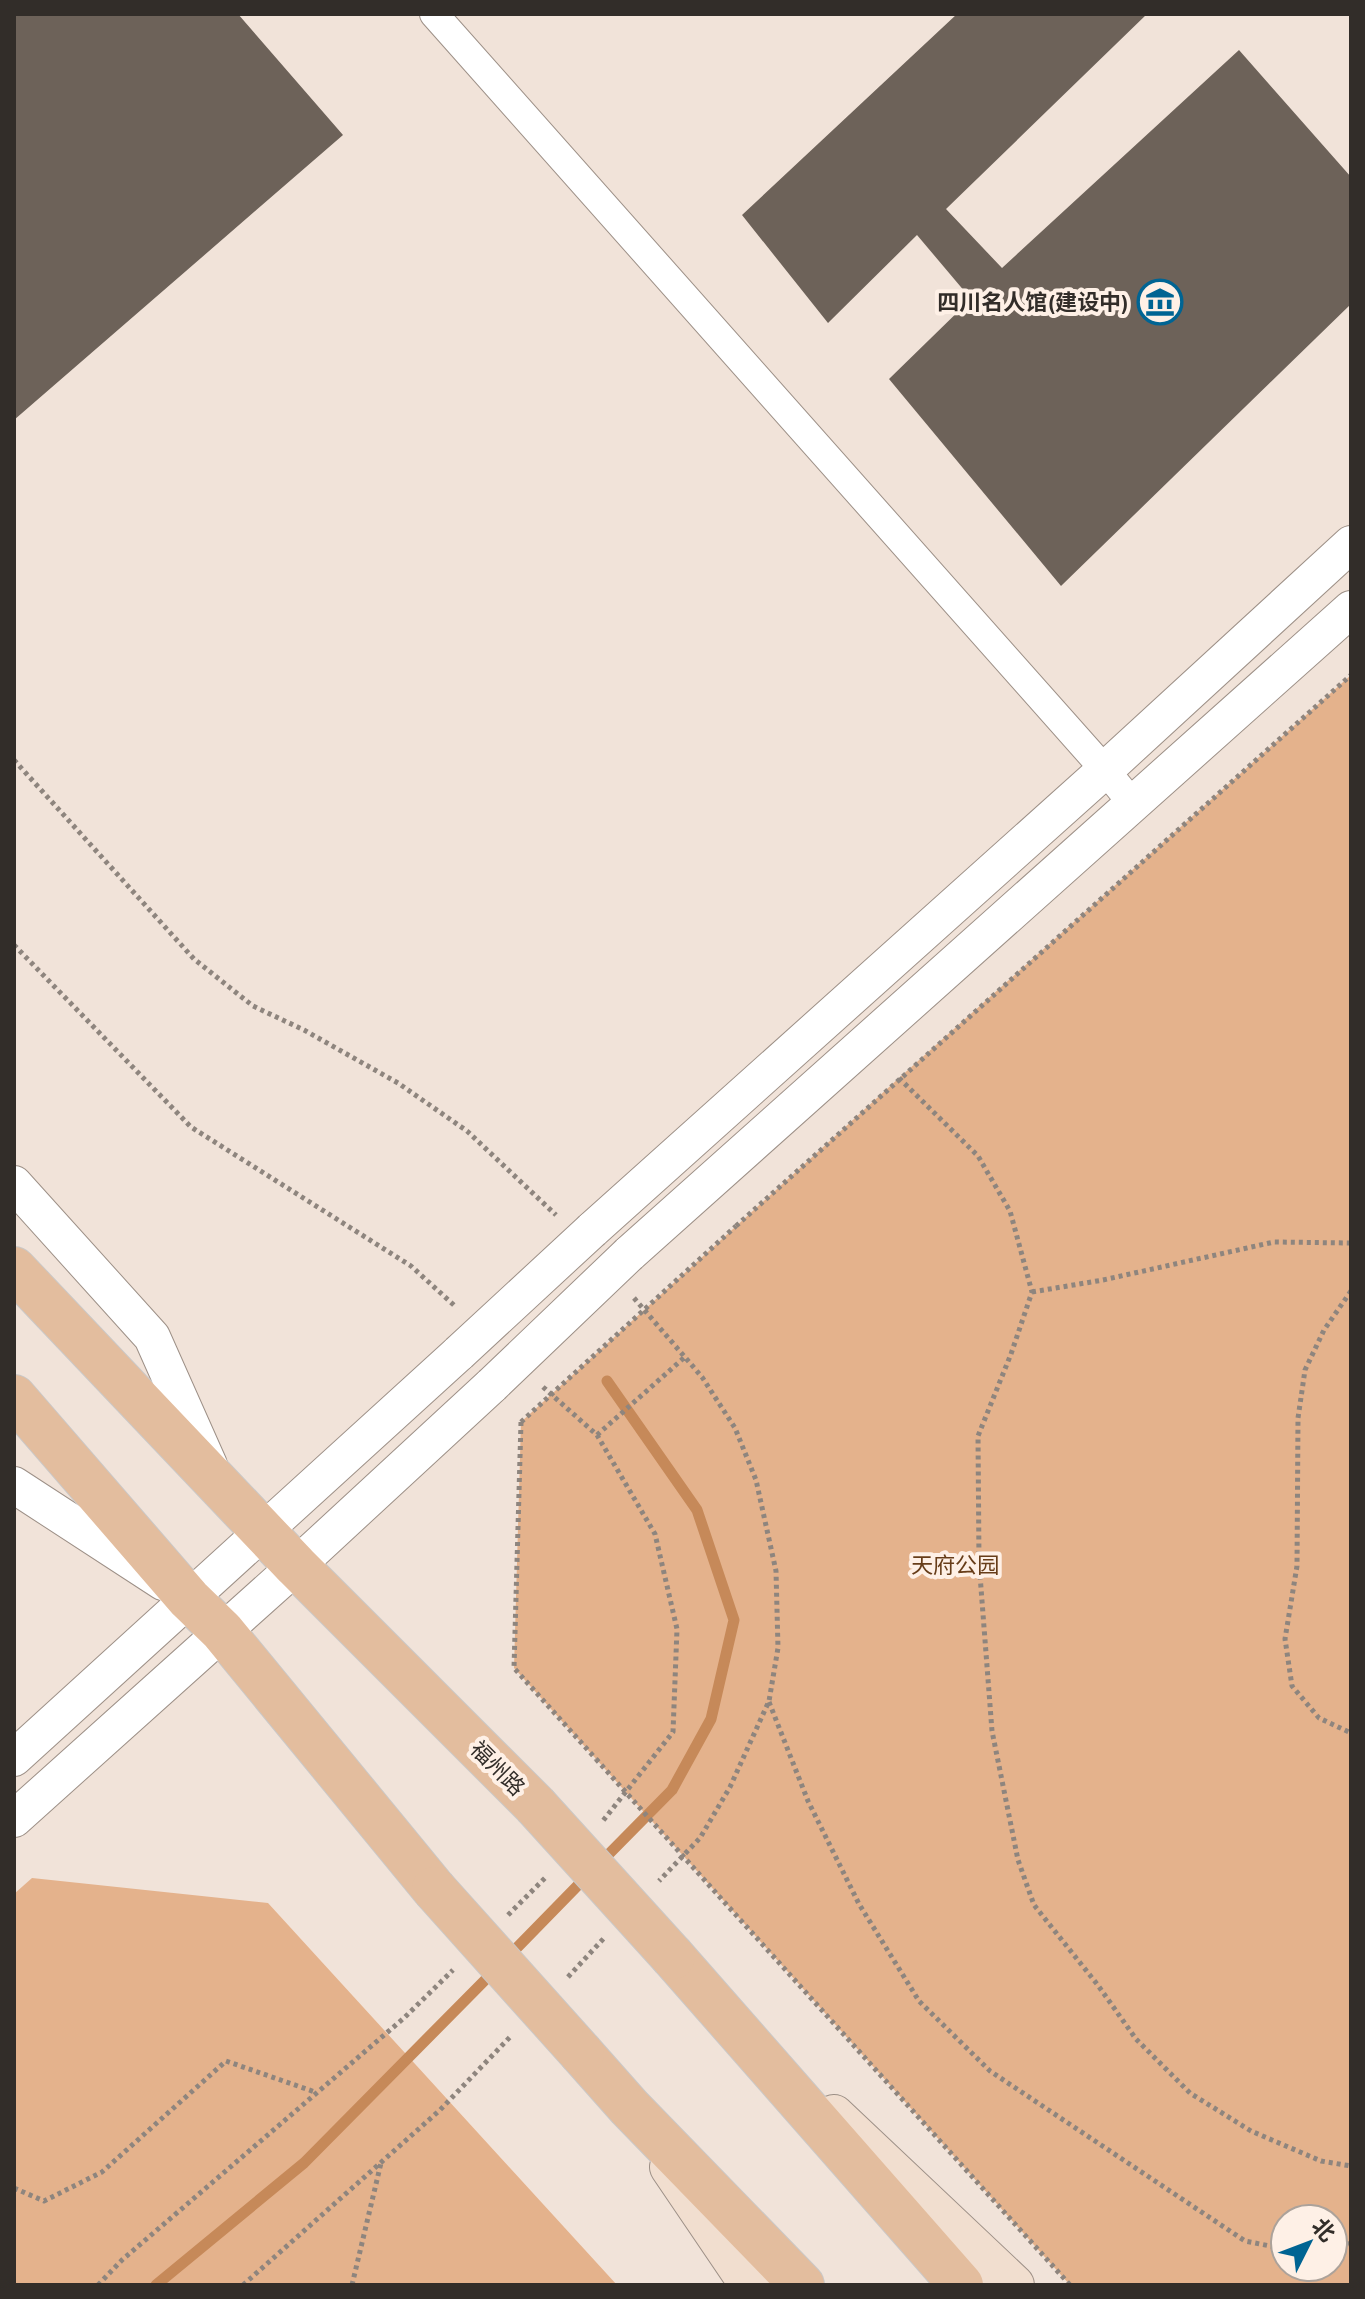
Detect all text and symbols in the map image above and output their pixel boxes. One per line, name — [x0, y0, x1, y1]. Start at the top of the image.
museum icon: 四川名人馆(建设中) — [1136, 278, 1184, 326]
place label: 四川名人馆(建设中) — [937, 288, 1129, 316]
park label: 天府公园 — [911, 1551, 999, 1579]
street label: 福州路 — [465, 1735, 531, 1801]
north arrow — [1269, 2203, 1349, 2283]
text: 北 — [1306, 2212, 1342, 2247]

